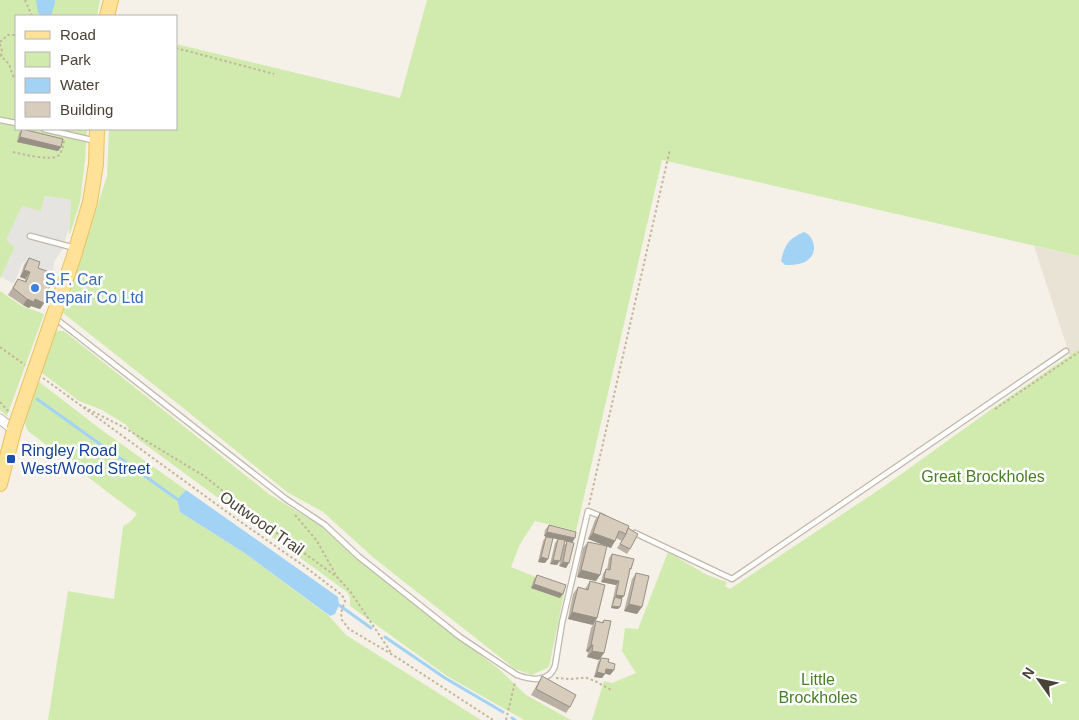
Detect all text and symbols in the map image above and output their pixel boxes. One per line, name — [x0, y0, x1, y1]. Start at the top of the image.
legend — [15, 15, 178, 130]
text: Road — [60, 26, 96, 43]
text: Park — [60, 51, 91, 68]
text: Water — [60, 76, 99, 93]
text: Building — [60, 101, 113, 118]
place label: S.F. Car Repair Co Ltd — [45, 271, 144, 306]
marker: S.F. Car Repair Co Ltd — [29, 282, 41, 294]
place label: Ringley Road West/Wood Street — [21, 442, 151, 477]
marker: Ringley Road West/Wood Street — [5, 453, 17, 465]
park label: Great Brockholes — [921, 468, 1045, 485]
street label: Outwood Trail — [217, 488, 307, 558]
north arrow — [1014, 655, 1064, 705]
text: N — [1019, 664, 1038, 682]
park label: Little Brockholes — [778, 671, 858, 706]

